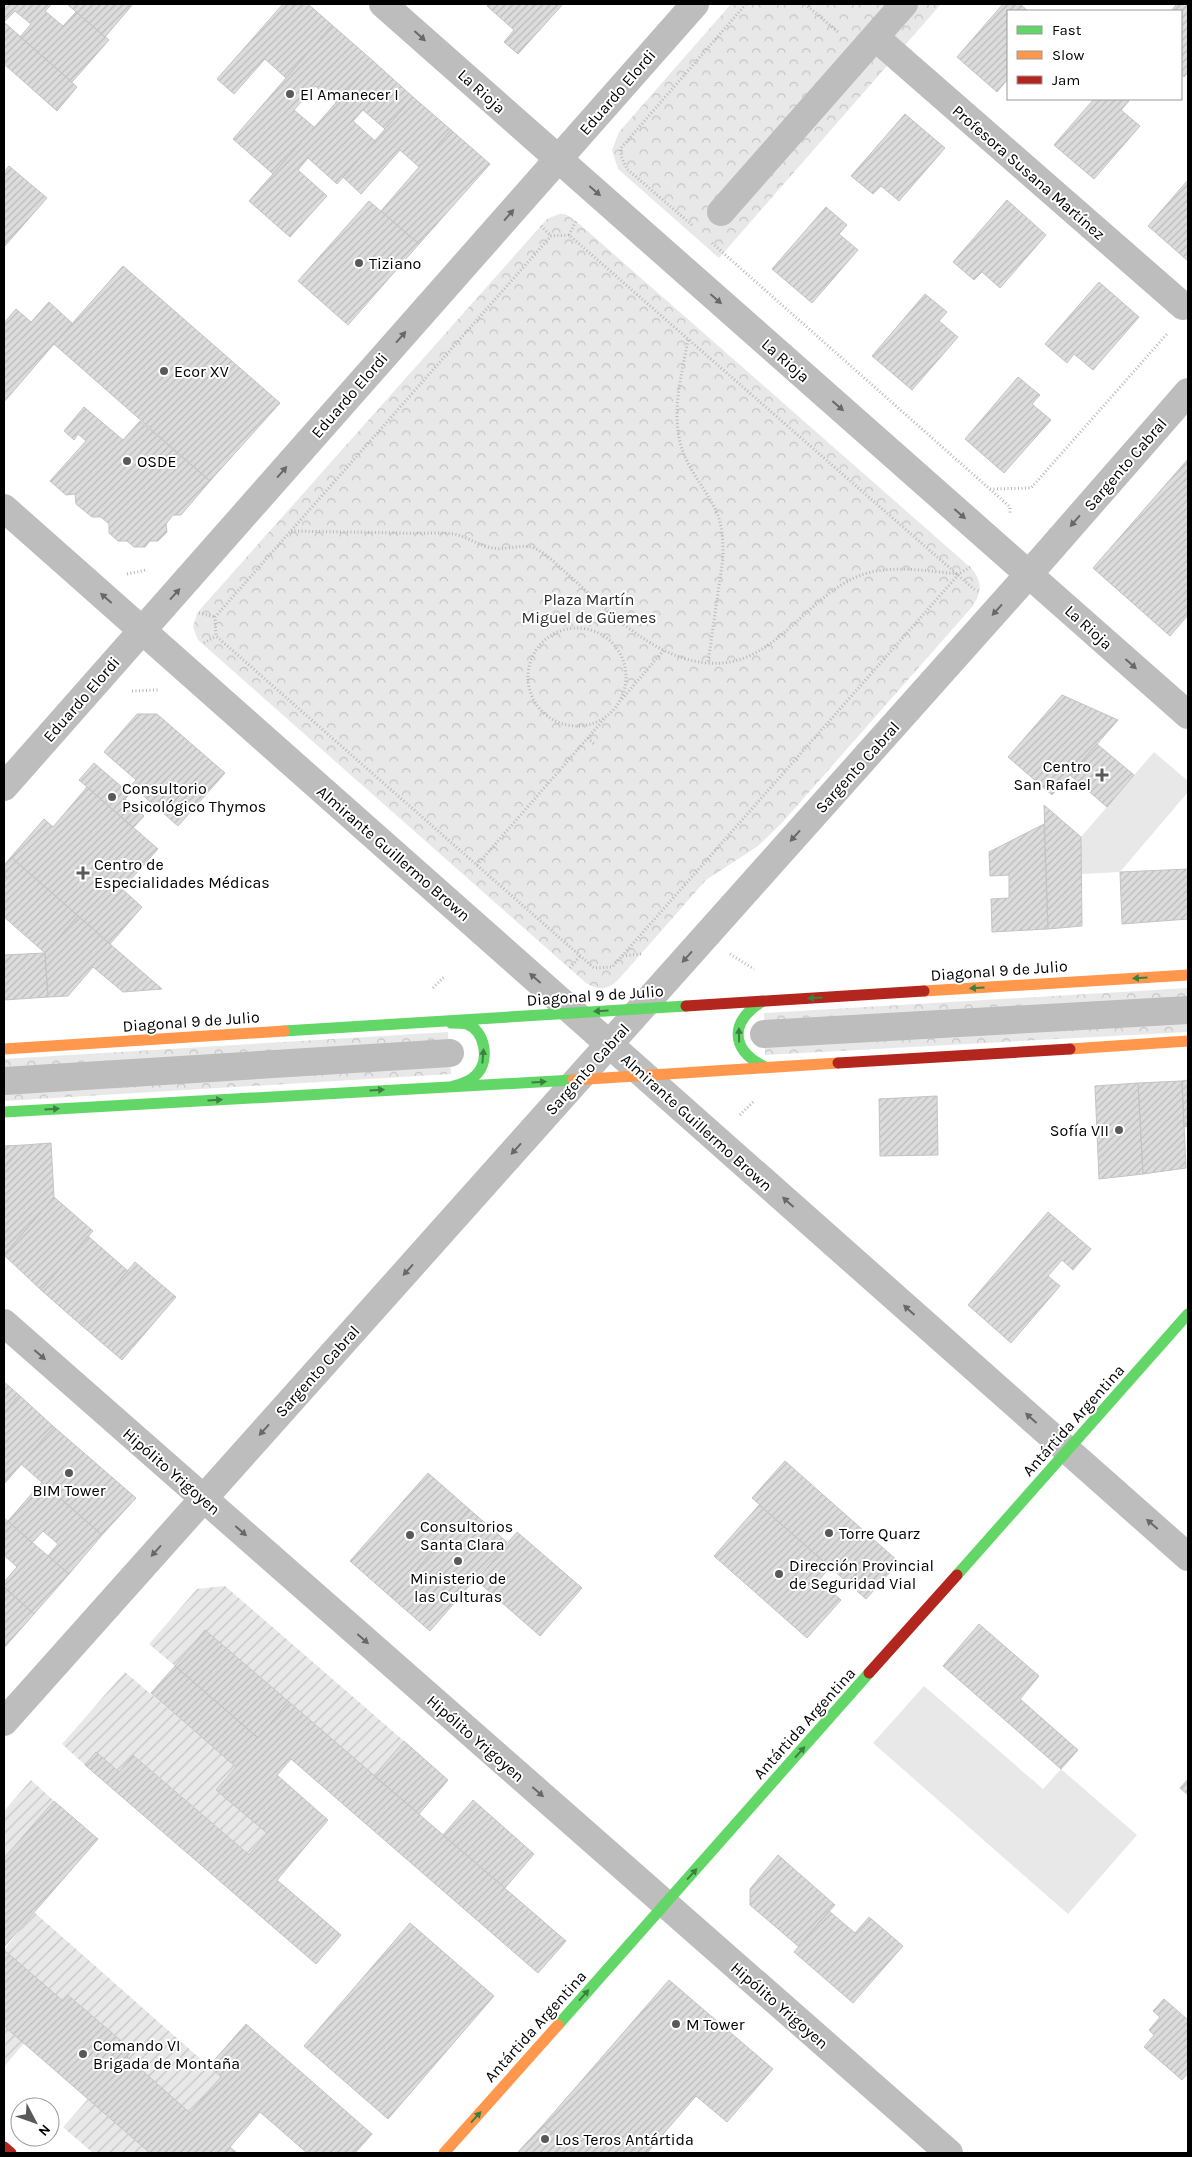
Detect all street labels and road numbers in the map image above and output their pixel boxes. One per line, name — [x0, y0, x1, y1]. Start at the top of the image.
street label: Eduardo Elordi — [575, 46, 660, 139]
street label: La Rioja — [454, 65, 509, 118]
street label: Profesora Susana Martínez — [949, 101, 1109, 244]
street label: La Rioja — [758, 334, 814, 386]
street label: Eduardo Elordi — [307, 349, 392, 442]
street label: Sargento Cabral — [1080, 414, 1171, 515]
street label: La Rioja — [1061, 601, 1116, 654]
street label: Eduardo Elordi — [39, 653, 124, 746]
street label: Sargento Cabral — [811, 718, 903, 817]
street label: Almirante Guillermo Brown — [313, 782, 474, 925]
street label: Diagonal 9 de Julio — [930, 956, 1068, 985]
street label: Diagonal 9 de Julio — [526, 981, 664, 1010]
street label: Diagonal 9 de Julio — [122, 1007, 260, 1036]
street label: Sargento Cabral — [541, 1020, 633, 1119]
street label: Almirante Guillermo Brown — [617, 1050, 776, 1195]
street label: Sargento Cabral — [271, 1322, 363, 1421]
street label: Antártida Argentina — [1018, 1361, 1128, 1480]
street label: Hipólito Yrigoyen — [119, 1424, 224, 1519]
street label: Antártida Argentina — [749, 1664, 859, 1783]
street label: Hipólito Yrigoyen — [423, 1691, 528, 1786]
street label: Hipólito Yrigoyen — [727, 1958, 832, 2053]
street label: Antártida Argentina — [480, 1967, 590, 2086]

